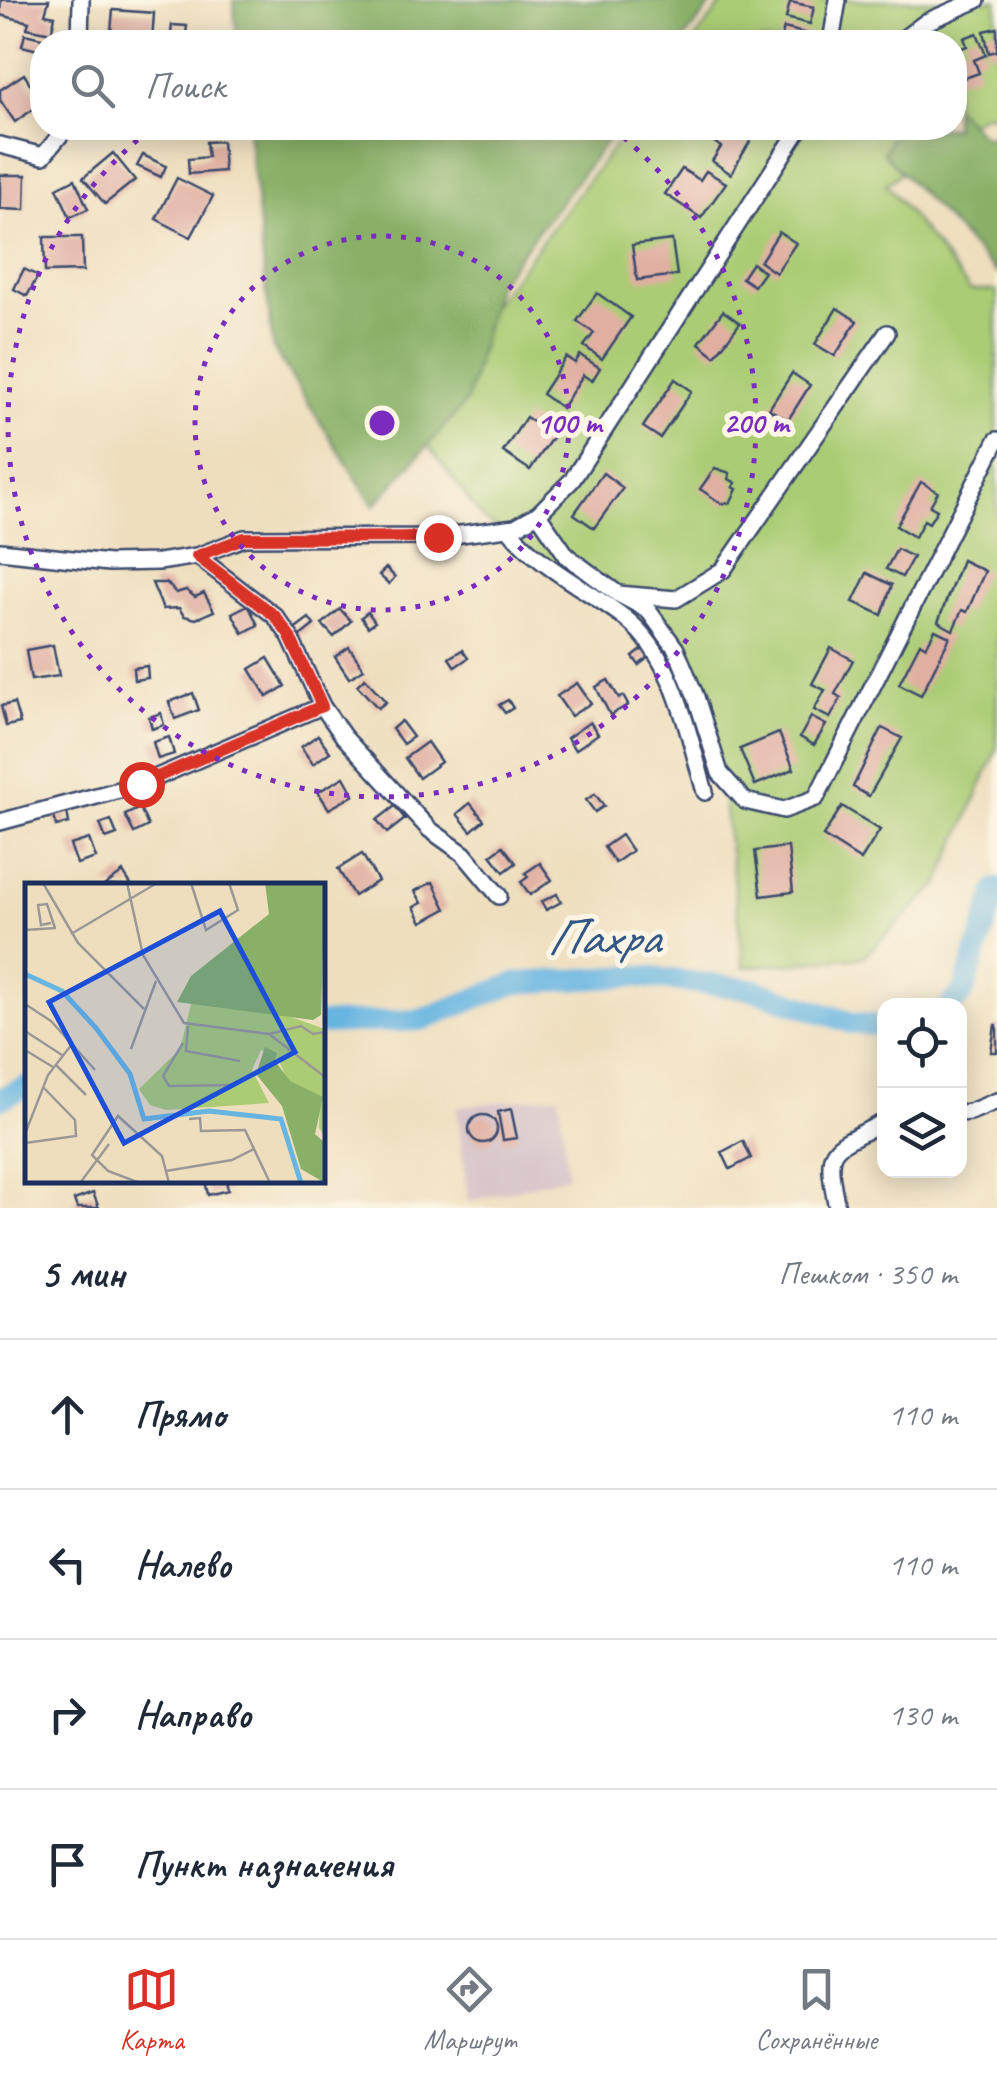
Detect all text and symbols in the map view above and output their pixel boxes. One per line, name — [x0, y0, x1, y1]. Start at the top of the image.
search box — [30, 30, 967, 140]
icon: search — [65, 58, 120, 113]
text: Поиск — [145, 62, 225, 109]
text: 100 m — [537, 404, 604, 442]
text: 200 m — [724, 404, 791, 442]
centre of rings — [364, 405, 400, 441]
route end — [416, 515, 462, 561]
route start — [119, 762, 165, 808]
inset map — [25, 883, 325, 1183]
water label: Пахра — [547, 904, 663, 970]
map controls — [877, 998, 967, 1178]
button: locate — [877, 998, 967, 1088]
button: layers — [877, 1088, 967, 1178]
text: 5 мин — [40, 1247, 125, 1300]
text: Пешком · 350 m — [778, 1253, 957, 1294]
icon: ahead — [40, 1387, 95, 1442]
text: Прямо — [135, 1391, 225, 1438]
text: 110 m — [888, 1394, 957, 1435]
icon: left — [40, 1537, 95, 1592]
text: Налево — [135, 1541, 231, 1588]
text: 110 m — [888, 1544, 957, 1585]
icon: right — [40, 1687, 95, 1742]
text: Направо — [135, 1691, 251, 1738]
text: 130 m — [888, 1694, 957, 1735]
icon: arrive — [40, 1837, 95, 1892]
text: Пункт назначения — [135, 1841, 392, 1888]
tab: Карта — [120, 1962, 184, 2057]
tab: Маршрут — [424, 1962, 516, 2057]
tab: Сохранённые — [756, 1962, 877, 2057]

